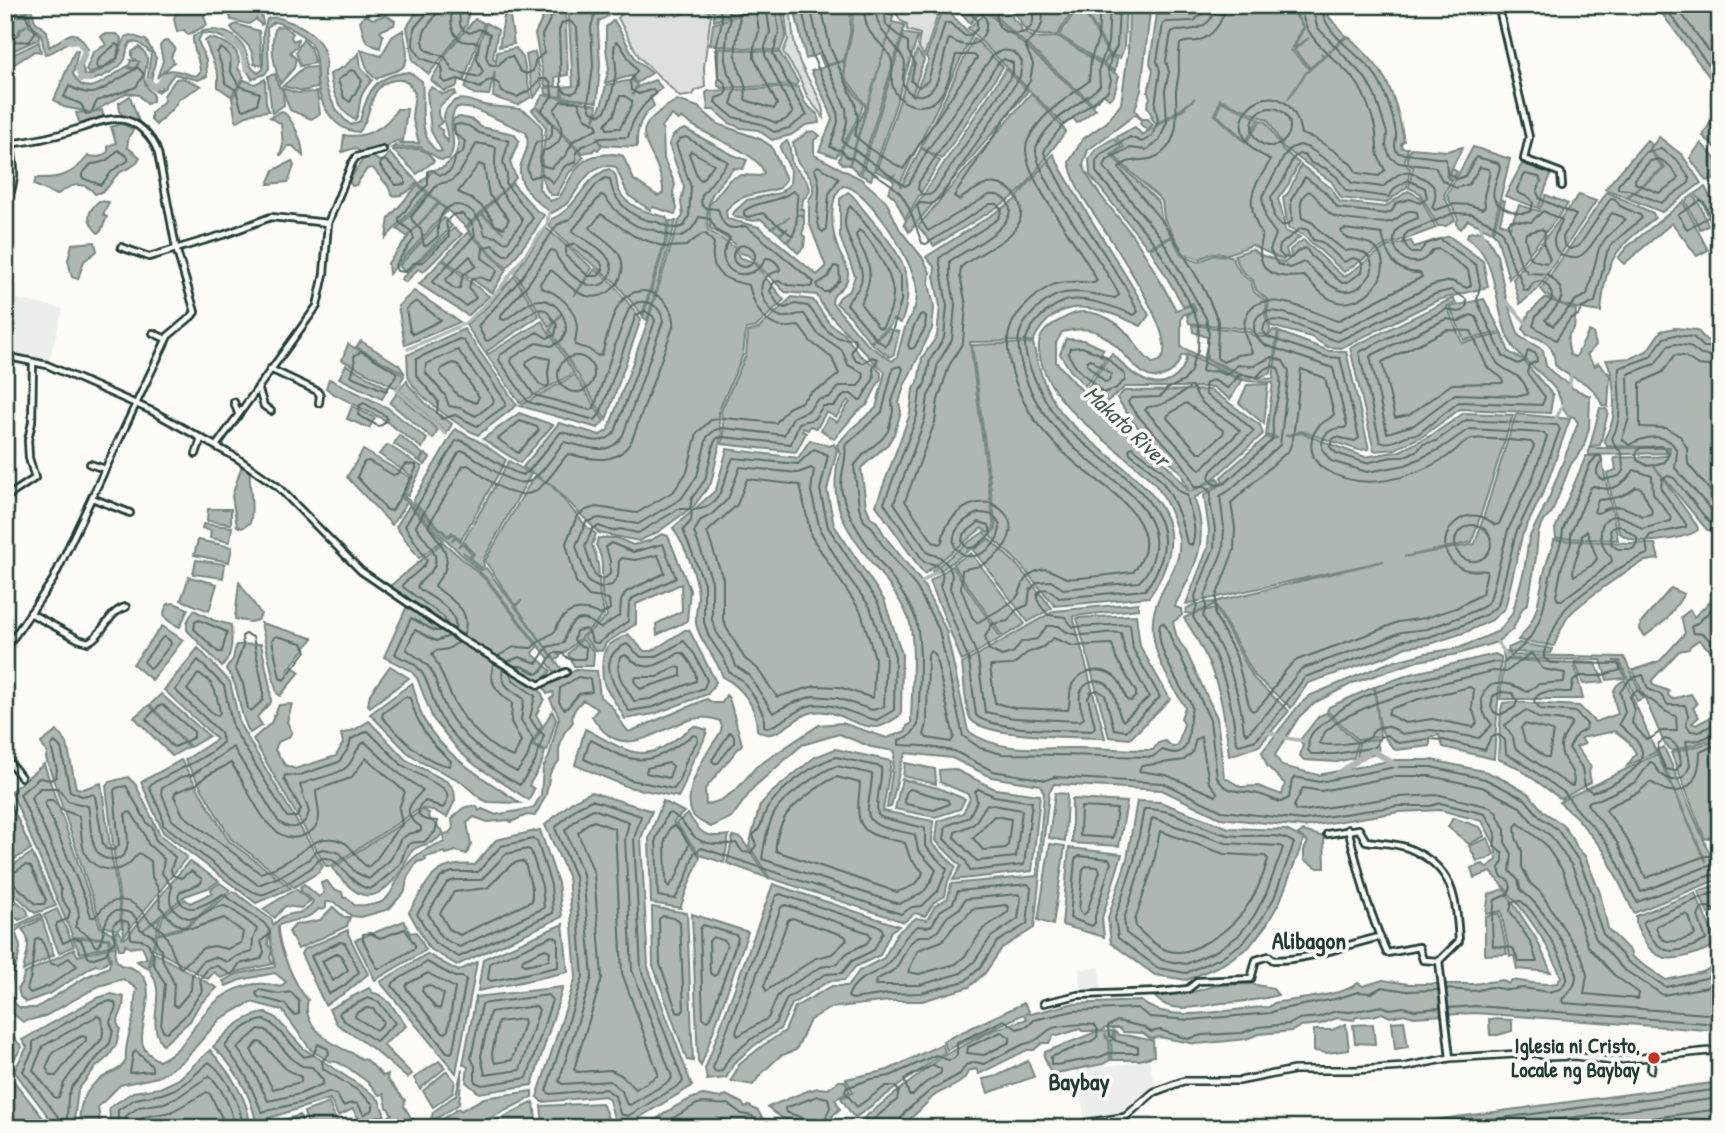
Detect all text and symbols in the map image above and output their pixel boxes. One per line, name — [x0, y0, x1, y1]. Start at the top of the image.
water label: Makato River — [1078, 378, 1179, 475]
district label: Alibagon — [1272, 924, 1346, 957]
place label: Iglesia ni Cristo, Locale ng Baybay — [1511, 1031, 1640, 1085]
marker: Iglesia ni Cristo, Locale ng Baybay — [1646, 1050, 1662, 1066]
district label: Baybay — [1048, 1065, 1110, 1098]

